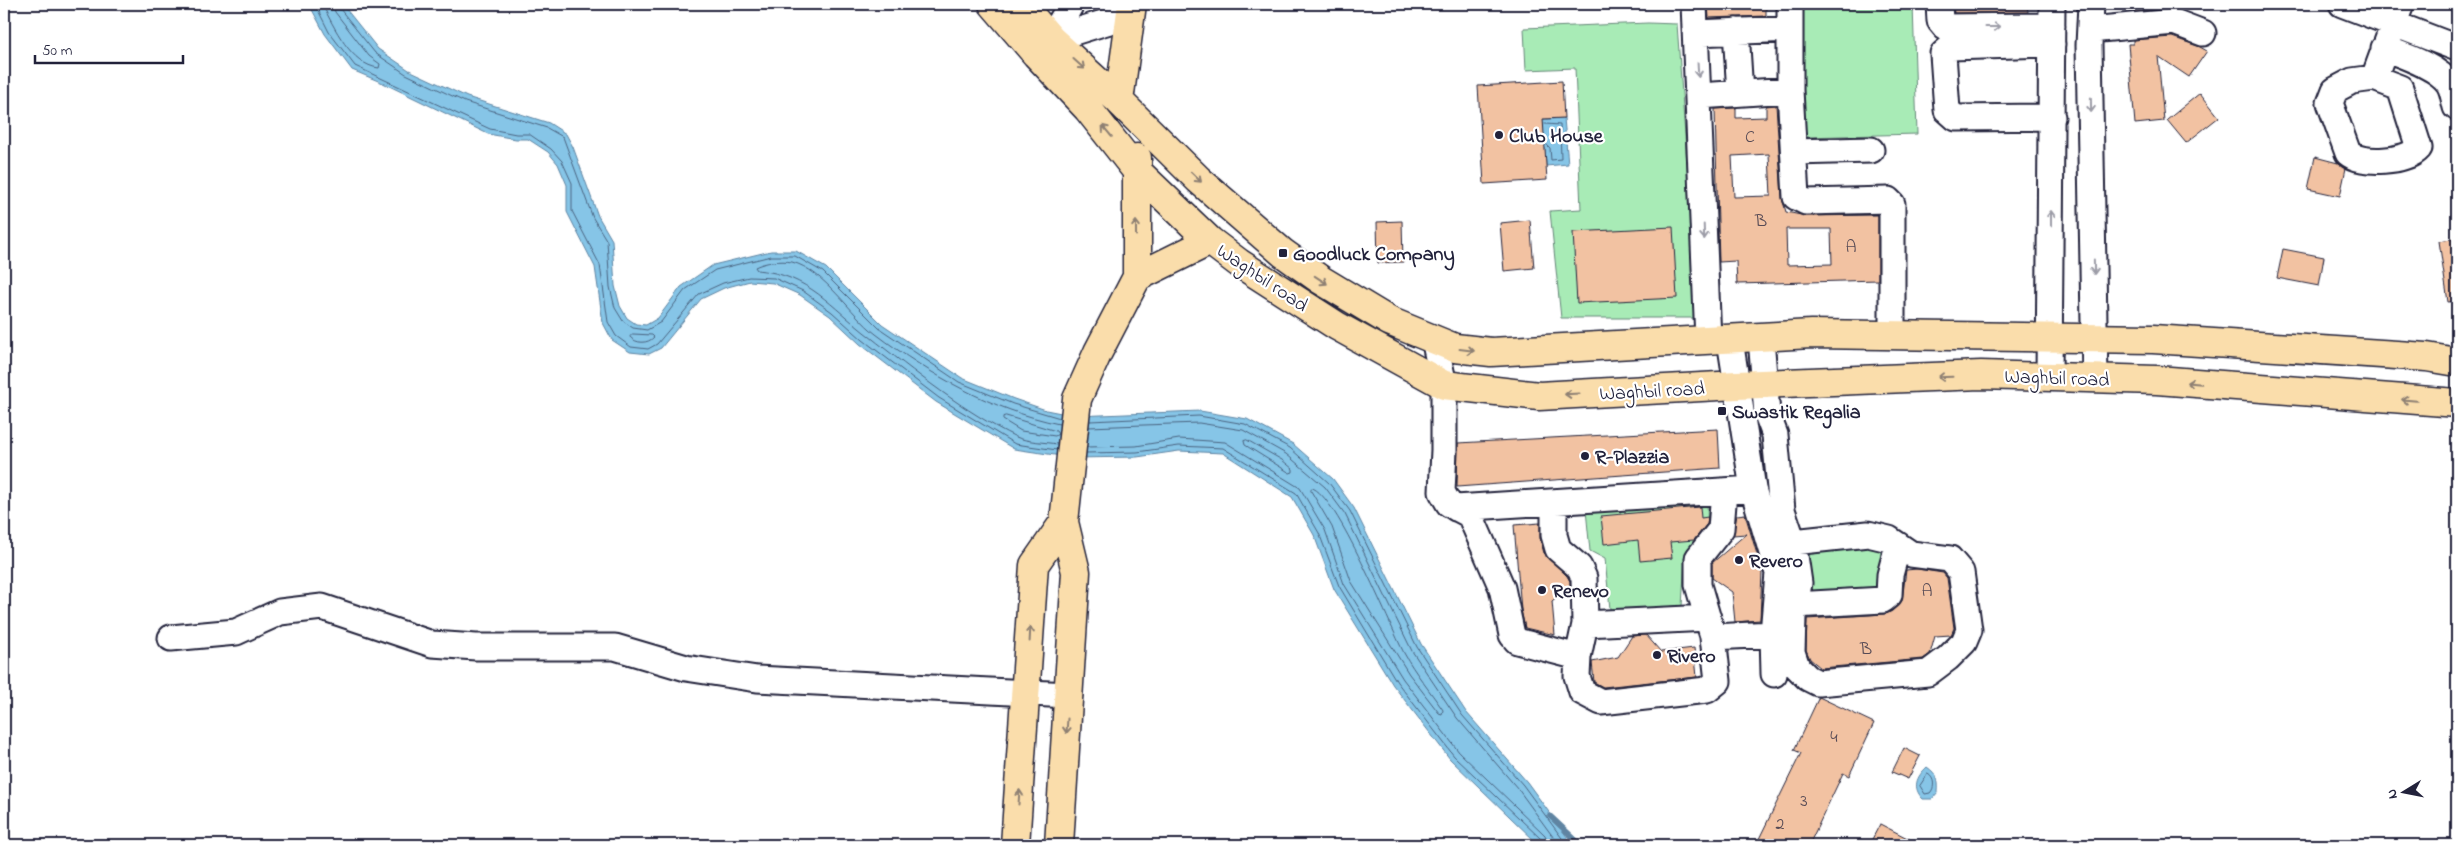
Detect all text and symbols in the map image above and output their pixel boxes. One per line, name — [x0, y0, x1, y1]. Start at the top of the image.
one-way arrow — [1985, 22, 2001, 32]
scale bar — [35, 32, 182, 64]
text: 50 m — [42, 40, 73, 62]
one-way arrow — [1072, 59, 1085, 70]
one-way arrow — [1693, 62, 1702, 78]
one-way arrow — [2086, 97, 2095, 113]
place label: Club House — [1509, 123, 1604, 152]
one-way arrow — [1102, 125, 1113, 138]
house number: C — [1745, 125, 1755, 151]
marker: Club House — [1493, 129, 1505, 141]
one-way arrow — [1190, 171, 1202, 183]
house number: B — [1754, 209, 1767, 235]
one-way arrow — [2046, 210, 2056, 226]
one-way arrow — [1132, 220, 1141, 236]
one-way arrow — [1699, 224, 1708, 240]
house number: A — [1845, 235, 1857, 261]
street label: Waghbil road — [1209, 238, 1313, 321]
place label: Goodluck Company — [1293, 241, 1455, 271]
marker: Goodluck Company — [1277, 247, 1289, 259]
one-way arrow — [2089, 259, 2099, 275]
one-way arrow — [1314, 275, 1328, 285]
one-way arrow — [1459, 345, 1475, 355]
street label: Waghbil road — [2004, 363, 2110, 397]
one-way arrow — [1937, 372, 1953, 381]
street label: Waghbil road — [1599, 375, 1705, 411]
one-way arrow — [2187, 378, 2203, 387]
one-way arrow — [1565, 390, 1581, 399]
one-way arrow — [2401, 395, 2417, 405]
place label: Swastik Regalia — [1732, 399, 1861, 429]
marker: Swastik Regalia — [1716, 405, 1728, 417]
place label: R-Plazzia — [1595, 444, 1669, 473]
marker: R-Plazzia — [1579, 450, 1591, 462]
place label: Revero — [1749, 548, 1803, 577]
marker: Revero — [1733, 554, 1745, 566]
place label: Renevo — [1552, 578, 1609, 607]
house number: A — [1921, 579, 1933, 605]
marker: Renevo — [1536, 584, 1548, 596]
one-way arrow — [1025, 627, 1034, 643]
house number: B — [1859, 637, 1872, 663]
place label: Rivero — [1667, 643, 1716, 672]
marker: Rivero — [1651, 649, 1663, 661]
one-way arrow — [1062, 718, 1072, 734]
house number: 4 — [1830, 725, 1838, 751]
north arrow — [2378, 766, 2428, 816]
text: N — [2382, 788, 2404, 800]
one-way arrow — [1014, 789, 1024, 805]
house number: 3 — [1800, 789, 1808, 815]
house number: 2 — [1776, 812, 1785, 838]

